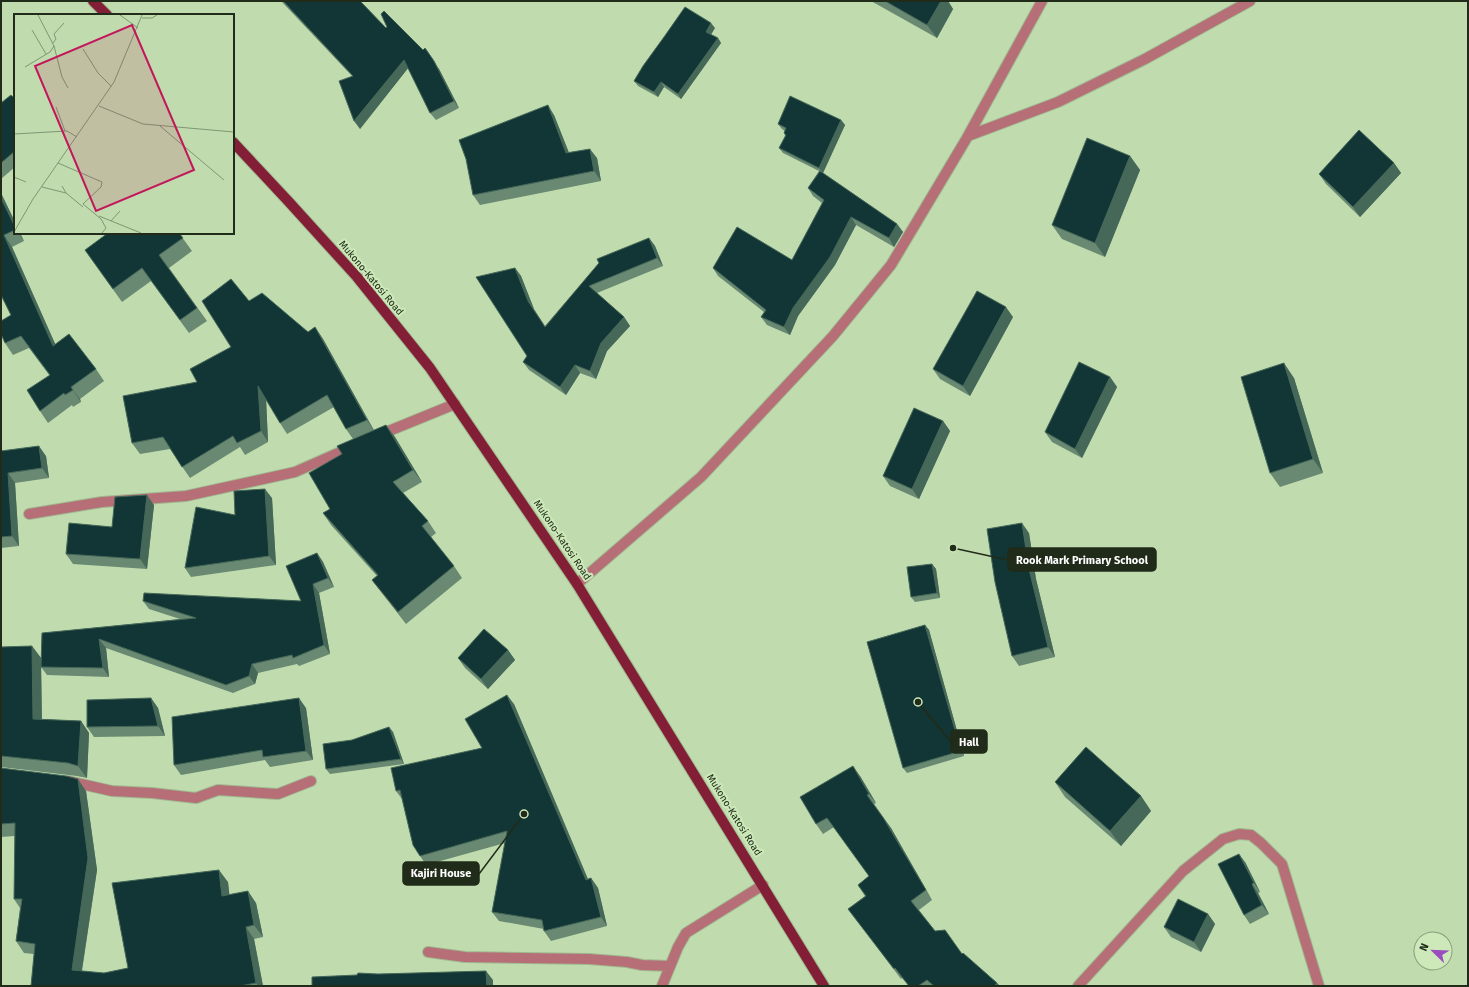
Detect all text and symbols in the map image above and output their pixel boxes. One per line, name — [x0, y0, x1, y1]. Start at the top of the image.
inset map — [14, 14, 234, 234]
street label: Mukono-Katosi Road — [336, 238, 406, 318]
street label: Mukono-Katosi Road — [531, 498, 593, 582]
callout: Rook Mark Primary School — [1008, 548, 1156, 571]
text: Rook Mark Primary School — [1016, 554, 1149, 567]
callout: Hall — [951, 730, 987, 753]
text: Hall — [959, 736, 980, 749]
street label: Mukono-Katosi Road — [704, 772, 764, 858]
callout: Kajiri House — [403, 862, 479, 885]
text: Kajiri House — [411, 867, 471, 880]
north arrow — [1413, 931, 1453, 971]
text: N — [1417, 941, 1432, 953]

